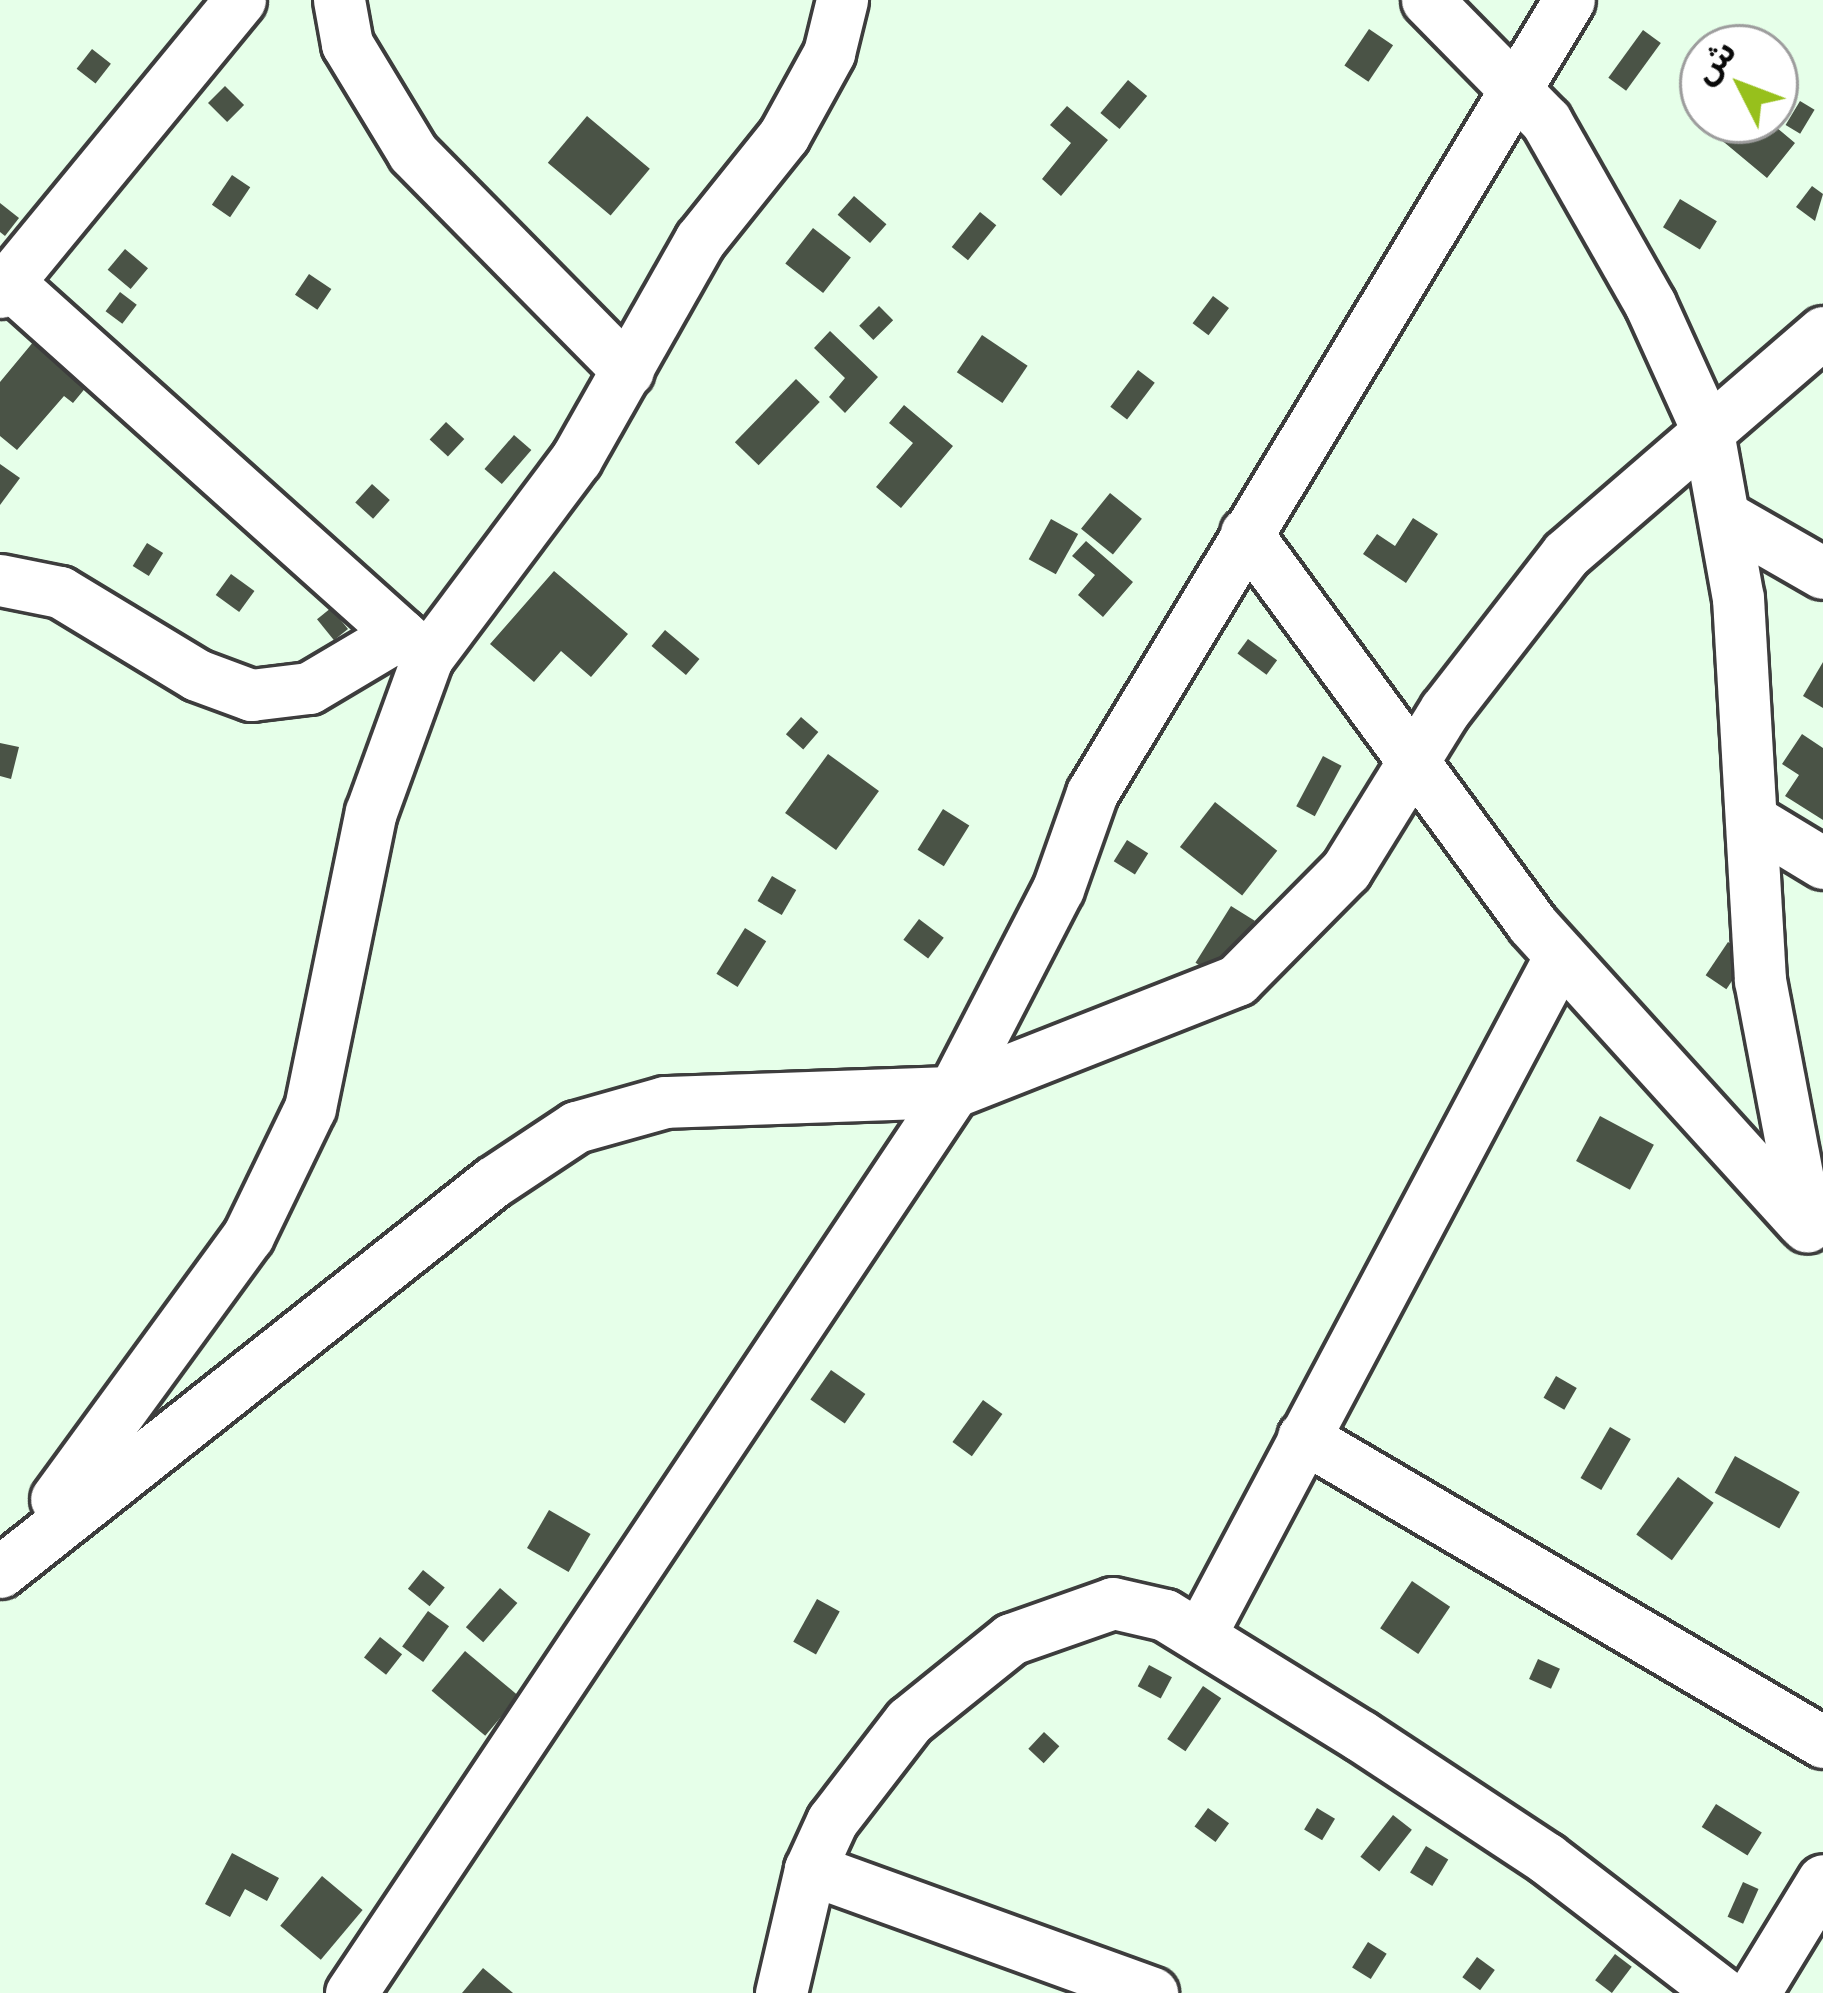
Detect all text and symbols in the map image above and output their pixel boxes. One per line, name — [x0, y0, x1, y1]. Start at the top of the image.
north arrow — [1679, 24, 1799, 144]
text: ش — [1682, 30, 1746, 93]

